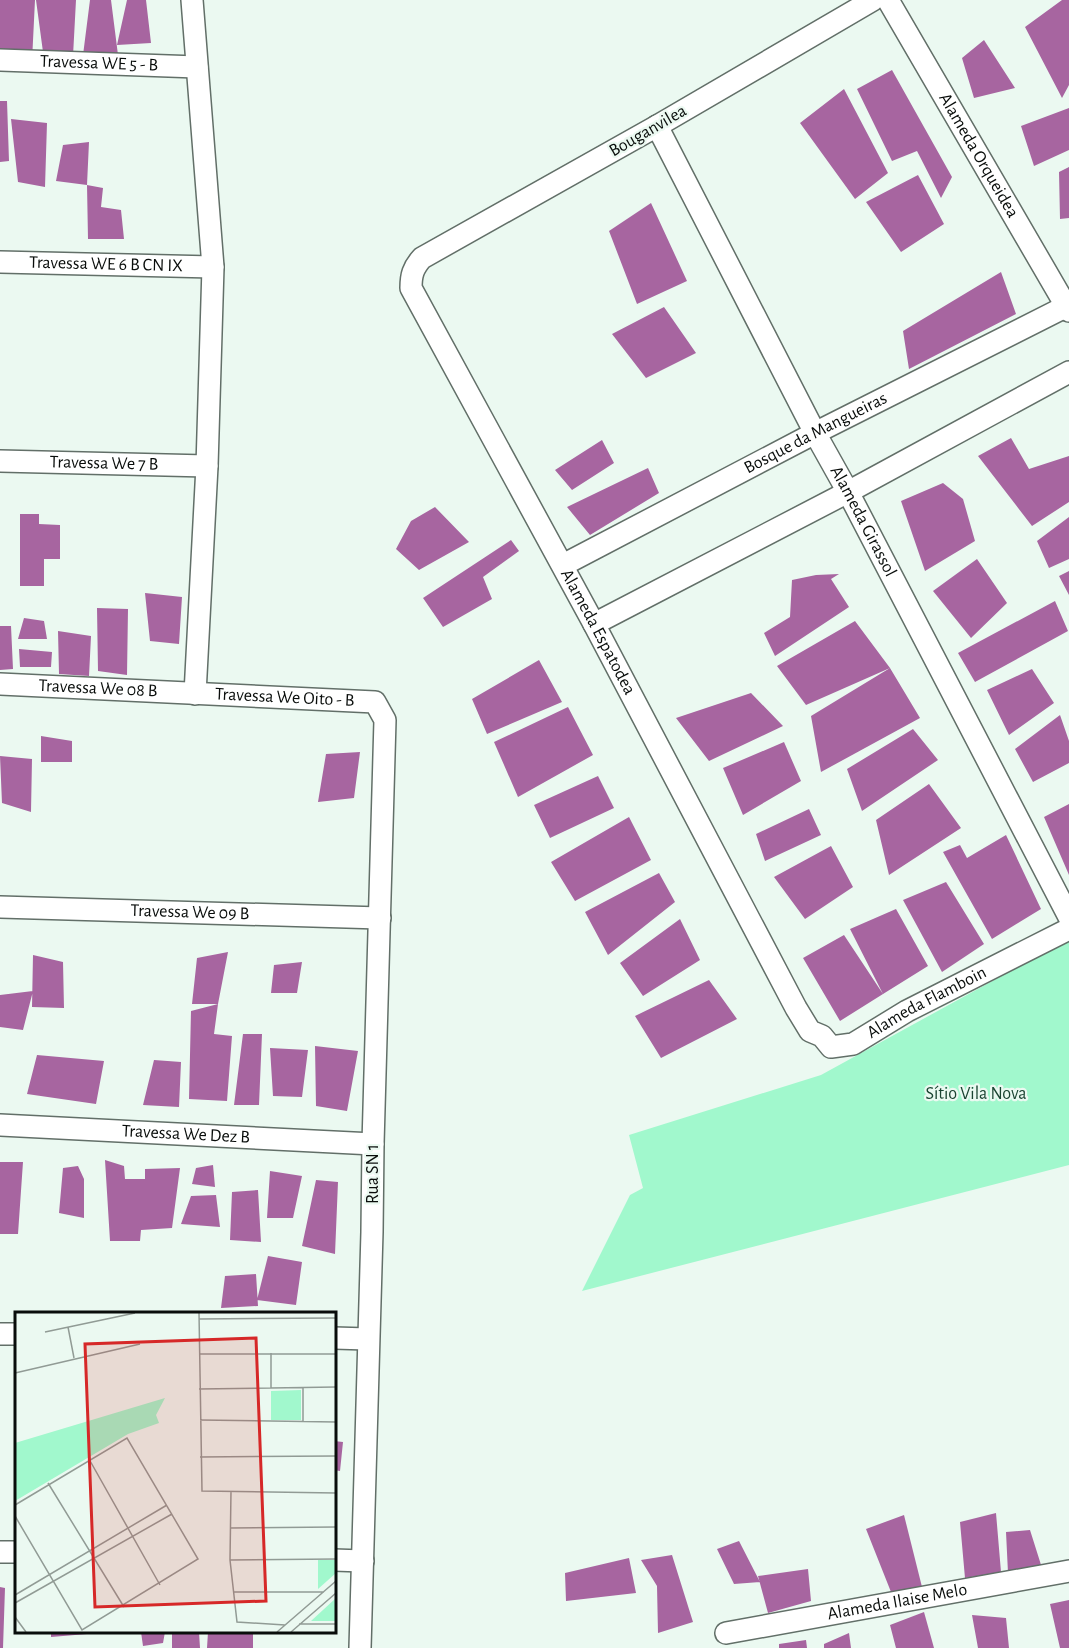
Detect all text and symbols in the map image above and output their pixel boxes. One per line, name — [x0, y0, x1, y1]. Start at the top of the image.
street label: Travessa WE 5 - B — [40, 52, 158, 75]
street label: Alameda Orqueidea — [935, 90, 1022, 221]
street label: Bouganvilea — [606, 102, 690, 160]
street label: Travessa WE 6 B CN IX — [29, 254, 183, 275]
street label: Bosque da Mangueiras — [741, 389, 890, 477]
street label: Travessa We 7 B — [50, 453, 158, 474]
street label: Alameda Girassol — [827, 463, 899, 580]
street label: Alameda Espatodea — [557, 566, 639, 698]
street label: Travessa We 08 B — [38, 677, 158, 701]
street label: Travessa We Oito - B — [214, 685, 355, 710]
street label: Travessa We 09 B — [130, 902, 250, 923]
street label: Alameda Flamboin — [864, 963, 989, 1042]
park label: Sítio Vila Nova — [925, 1085, 1027, 1103]
street label: Travessa We Dez B — [121, 1122, 250, 1147]
street label: Rua SN 1 — [364, 1144, 382, 1204]
inset map — [15, 1312, 336, 1633]
street label: Alameda Ilaise Melo — [826, 1581, 969, 1624]

